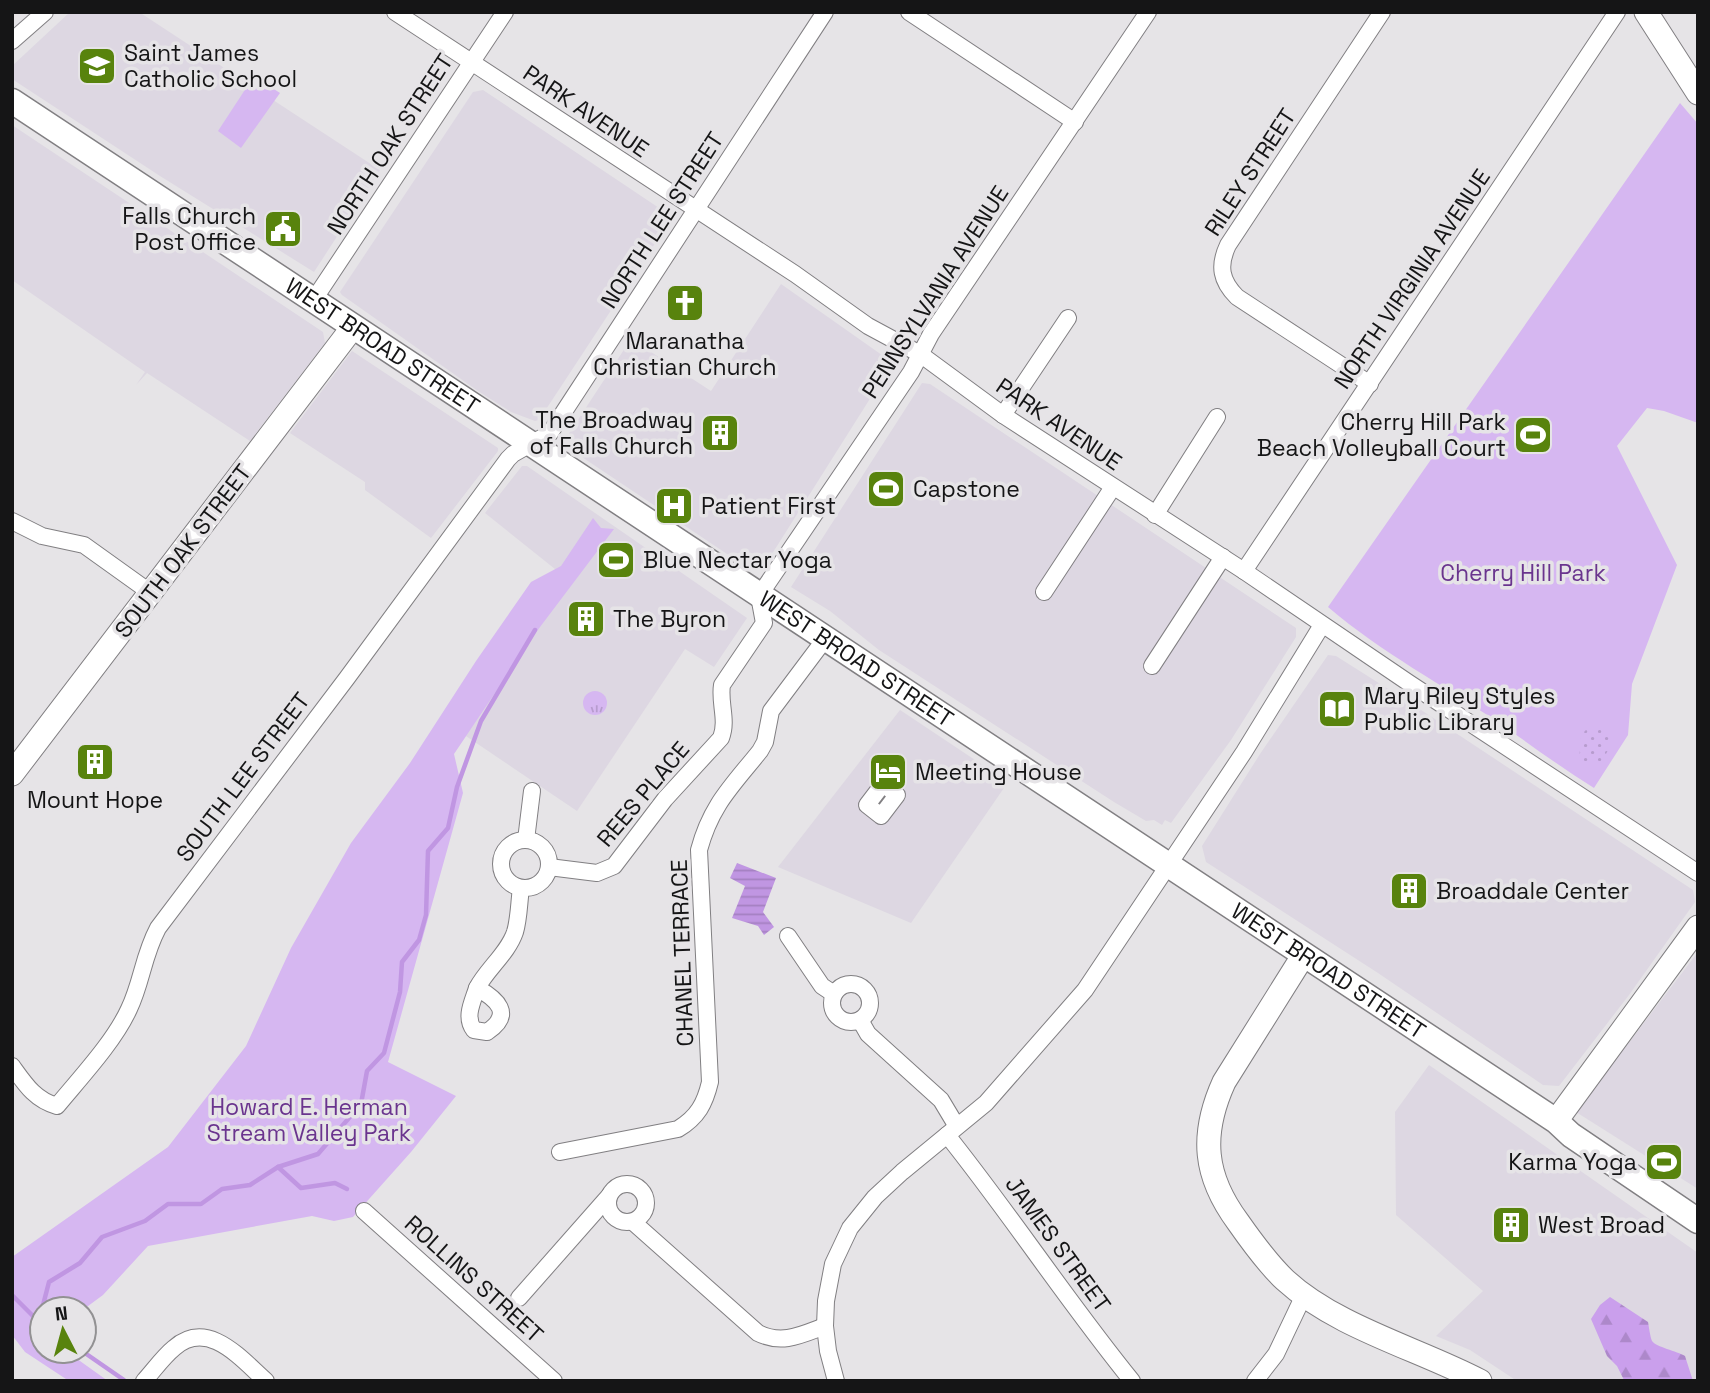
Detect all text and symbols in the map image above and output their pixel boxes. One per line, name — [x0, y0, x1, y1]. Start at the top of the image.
place label: Saint James Catholic School — [124, 38, 297, 94]
school or university icon: Saint James Catholic School — [76, 45, 118, 87]
street label: NORTH OAK STREET — [320, 48, 460, 240]
street label: PARK AVENUE — [517, 58, 655, 164]
street label: RILEY STREET — [1198, 103, 1302, 241]
street label: NORTH LEE STREET — [594, 126, 730, 314]
street label: NORTH VIRGINIA AVENUE — [1327, 163, 1497, 395]
street label: PENNSYLVANIA AVENUE — [855, 180, 1015, 404]
place label: Falls Church Post Office — [122, 201, 256, 257]
public building icon: Falls Church Post Office — [262, 208, 304, 250]
street label: WEST BROAD STREET — [280, 271, 485, 421]
church icon: Maranatha Christian Church — [664, 282, 706, 324]
place label: Maranatha Christian Church — [593, 326, 777, 382]
street label: PARK AVENUE — [990, 371, 1128, 477]
place label: The Broadway of Falls Church — [530, 405, 693, 461]
place label: Cherry Hill Park Beach Volleyball Court — [1257, 407, 1506, 463]
building icon: The Broadway of Falls Church — [699, 412, 741, 454]
sports icon: Cherry Hill Park Beach Volleyball Court — [1512, 414, 1554, 456]
street label: SOUTH OAK STREET — [108, 458, 258, 644]
sports icon: Capstone — [865, 468, 907, 510]
place label: Capstone — [913, 474, 1020, 504]
hospital icon: Patient First — [653, 485, 695, 527]
place label: Patient First — [701, 491, 836, 521]
sports icon: Blue Nectar Yoga — [595, 539, 637, 581]
place label: Blue Nectar Yoga — [643, 545, 832, 575]
park label: Cherry Hill Park — [1440, 558, 1606, 588]
street label: WEST BROAD STREET — [753, 584, 959, 734]
building icon: The Byron — [565, 598, 607, 640]
place label: The Byron — [613, 604, 726, 634]
place label: Mary Riley Styles Public Library — [1364, 681, 1555, 737]
street label: SOUTH LEE STREET — [169, 686, 317, 868]
library icon: Mary Riley Styles Public Library — [1316, 688, 1358, 730]
street label: REES PLACE — [590, 735, 696, 853]
building icon: Mount Hope — [74, 741, 116, 783]
hotel icon: Meeting House — [867, 751, 909, 793]
place label: Meeting House — [915, 757, 1082, 787]
place label: Mount Hope — [27, 785, 163, 815]
street label: CHANEL TERRACE — [664, 859, 700, 1047]
building icon: Broaddale Center — [1388, 870, 1430, 912]
place label: Broaddale Center — [1436, 876, 1629, 906]
street label: WEST BROAD STREET — [1226, 896, 1432, 1046]
park label: Howard E. Herman Stream Valley Park — [207, 1092, 411, 1148]
sports icon: Karma Yoga — [1643, 1141, 1685, 1183]
place label: Karma Yoga — [1508, 1147, 1637, 1177]
street label: JAMES STREET — [999, 1170, 1117, 1318]
building icon: West Broad — [1490, 1204, 1532, 1246]
street label: ROLLINS STREET — [398, 1209, 550, 1349]
place label: West Broad — [1538, 1210, 1665, 1240]
north arrow — [28, 1295, 98, 1365]
text: N — [54, 1300, 69, 1327]

